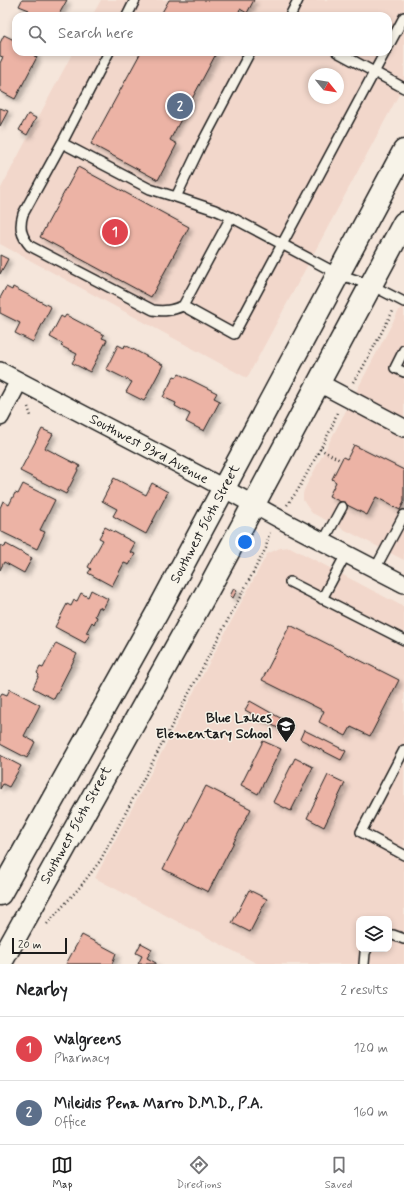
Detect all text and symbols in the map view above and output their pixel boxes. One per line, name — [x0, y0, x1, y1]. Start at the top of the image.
search box — [12, 12, 392, 56]
icon: search — [26, 23, 48, 45]
text: Search here — [58, 24, 134, 44]
north arrow — [308, 68, 344, 104]
pin: 2 — [167, 91, 193, 121]
pin: 1 — [102, 217, 128, 247]
street label: Southwest 93rd Avenue — [86, 410, 212, 488]
street label: Southwest 56th Street — [166, 461, 244, 587]
your location — [235, 532, 255, 552]
place label: Blue Lakes Elementary School — [156, 709, 272, 743]
school or university icon: Blue Lakes Elementary School — [275, 715, 297, 743]
street label: Southwest 56th Street — [36, 762, 116, 887]
map controls — [356, 916, 392, 952]
button: layers — [356, 916, 392, 952]
scale bar — [12, 936, 67, 955]
text: 20 m — [18, 938, 41, 952]
text: Nearby — [16, 979, 68, 1001]
text: 2 results — [341, 982, 388, 999]
text: Walgreens — [54, 1030, 121, 1050]
text: 1 — [26, 1040, 32, 1057]
text: 120 m — [354, 1040, 388, 1057]
text: Pharmacy — [54, 1050, 110, 1067]
text: Mileidis Pena Marro D.M.D., P.A. — [54, 1094, 263, 1114]
text: 2 — [26, 1104, 32, 1121]
text: 160 m — [353, 1104, 388, 1121]
text: Office — [54, 1114, 86, 1131]
tab: Map — [51, 1154, 73, 1192]
tab: Directions — [176, 1154, 222, 1192]
tab: Saved — [325, 1154, 352, 1192]

